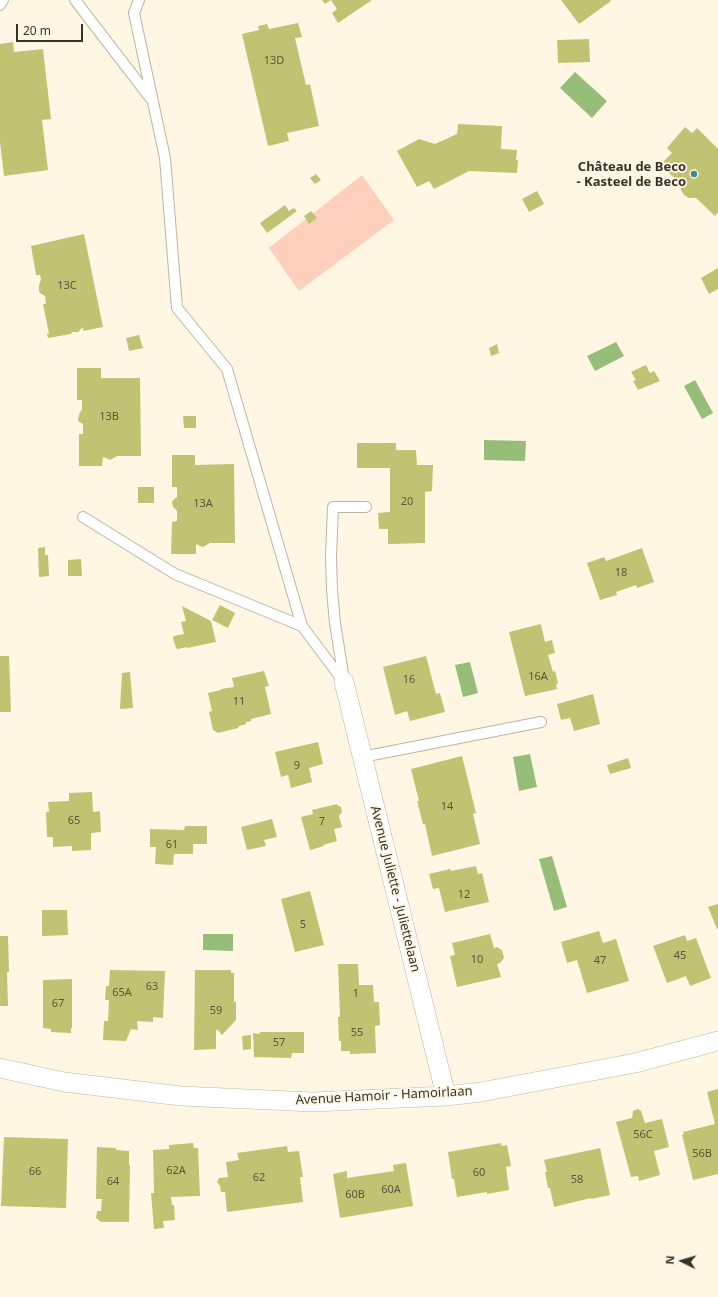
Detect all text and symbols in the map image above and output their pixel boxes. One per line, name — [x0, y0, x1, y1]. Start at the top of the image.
scale bar — [18, 16, 85, 42]
text: 20 m — [23, 22, 51, 39]
house number: 13D — [264, 54, 284, 68]
place label: Château de Beco - Kasteel de Beco — [577, 159, 686, 190]
marker: Château de Beco - Kasteel de Beco — [689, 169, 699, 179]
house number: 13C — [57, 279, 77, 293]
house number: 13B — [99, 410, 119, 424]
house number: 20 — [401, 495, 413, 509]
house number: 13A — [193, 497, 213, 511]
house number: 18 — [615, 566, 627, 580]
house number: 16A — [528, 670, 548, 684]
house number: 16 — [403, 673, 415, 687]
house number: 11 — [233, 695, 245, 709]
house number: 9 — [294, 759, 300, 773]
house number: 14 — [441, 800, 453, 814]
street label: Avenue Juliette - Juliettelaan — [367, 804, 423, 974]
house number: 65 — [68, 814, 80, 828]
house number: 7 — [319, 815, 325, 829]
house number: 61 — [166, 838, 178, 852]
house number: 12 — [458, 888, 470, 902]
house number: 5 — [300, 918, 306, 932]
house number: 45 — [674, 949, 686, 963]
house number: 10 — [471, 953, 483, 967]
house number: 47 — [594, 954, 606, 968]
house number: 63 — [146, 980, 158, 994]
house number: 65A — [112, 986, 132, 1000]
house number: 1 — [353, 987, 359, 1001]
house number: 67 — [52, 997, 64, 1011]
house number: 59 — [210, 1004, 222, 1018]
house number: 55 — [351, 1026, 363, 1040]
house number: 57 — [273, 1036, 285, 1050]
street label: Avenue Hamoir - Hamoirlaan — [295, 1084, 473, 1108]
house number: 56C — [633, 1128, 653, 1142]
house number: 56B — [692, 1147, 712, 1161]
house number: 62A — [166, 1164, 186, 1178]
house number: 66 — [29, 1165, 41, 1179]
house number: 60 — [473, 1166, 485, 1180]
house number: 62 — [253, 1171, 265, 1185]
house number: 58 — [571, 1173, 583, 1187]
house number: 64 — [107, 1175, 119, 1189]
house number: 60A — [381, 1183, 401, 1197]
house number: 60B — [345, 1188, 365, 1202]
north arrow — [662, 1241, 702, 1281]
text: N — [662, 1255, 677, 1265]

